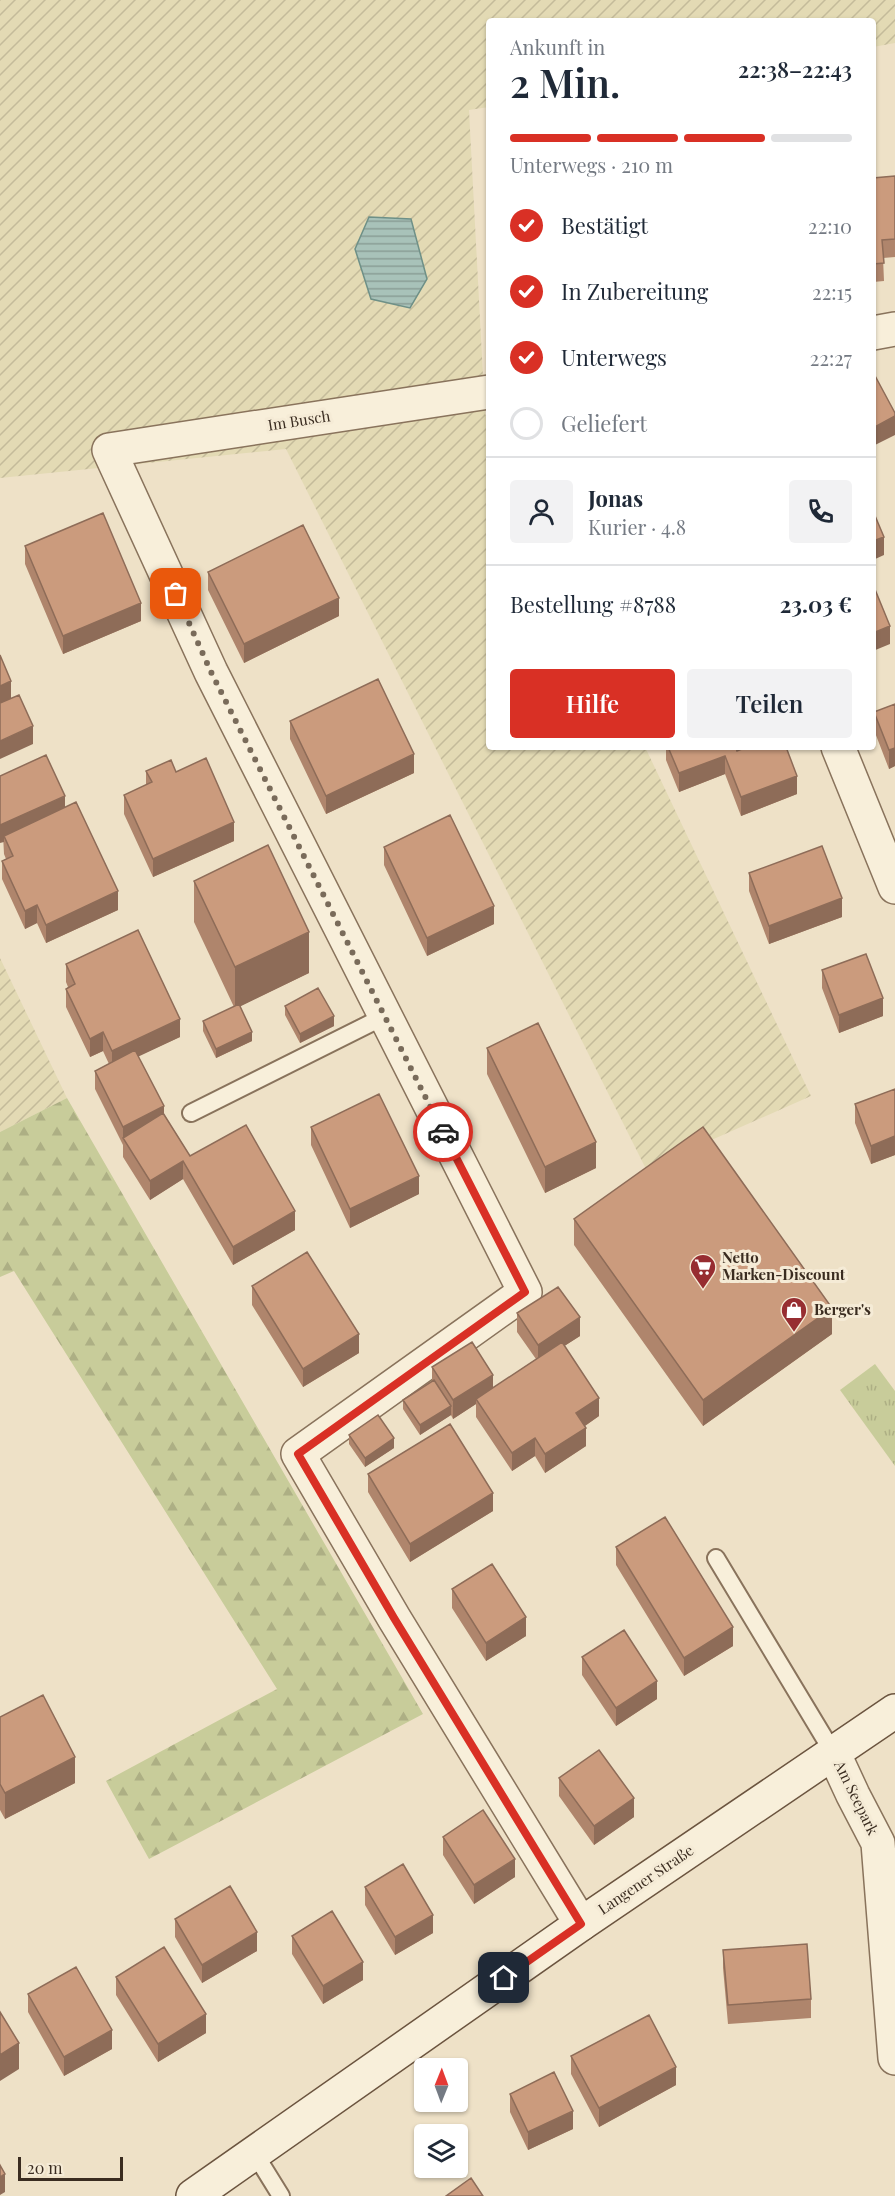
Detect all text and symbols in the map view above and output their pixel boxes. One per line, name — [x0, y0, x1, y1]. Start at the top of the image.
text: Ankunft in — [510, 33, 605, 60]
text: 22:38–22:43 — [738, 54, 852, 84]
text: 2 Min. — [510, 56, 620, 108]
text: Unterwegs · 210 m — [510, 151, 673, 178]
icon: check — [510, 209, 543, 242]
text: Bestätigt — [561, 210, 648, 240]
text: 22:10 — [808, 212, 852, 239]
icon: check — [510, 275, 543, 308]
text: In Zubereitung — [561, 276, 708, 306]
text: 22:15 — [812, 278, 852, 305]
icon: check — [510, 341, 543, 374]
text: Unterwegs — [561, 342, 667, 372]
text: 22:27 — [810, 344, 852, 371]
street label: Im Busch — [266, 405, 332, 435]
text: Geliefert — [561, 408, 647, 438]
button: person — [510, 480, 573, 543]
button: phone — [789, 480, 852, 543]
text: Jonas — [588, 483, 643, 513]
text: Kurier · 4.8 — [588, 513, 686, 540]
pin — [150, 568, 201, 619]
icon: bag — [159, 577, 192, 610]
text: Bestellung #8788 — [510, 589, 676, 619]
text: 23.03 € — [780, 589, 852, 619]
button: Hilfe — [510, 669, 675, 738]
button: Teilen — [687, 669, 852, 738]
courier — [413, 1102, 473, 1162]
icon: car — [427, 1116, 460, 1149]
place label: Netto Marken-Discount — [722, 1247, 846, 1284]
supermarket icon: Netto Marken-Discount — [688, 1252, 718, 1290]
shop icon: Berger's — [779, 1295, 809, 1333]
place label: Berger's — [814, 1299, 871, 1319]
street label: Am Seepark — [830, 1756, 884, 1839]
street label: Langener Straße — [594, 1840, 697, 1919]
pin — [478, 1952, 529, 2003]
icon: home — [487, 1961, 520, 1994]
north arrow — [414, 2058, 468, 2112]
map controls — [414, 2058, 468, 2178]
button: layers — [414, 2124, 468, 2178]
scale bar — [18, 2154, 123, 2182]
text: 20 m — [27, 2157, 62, 2178]

